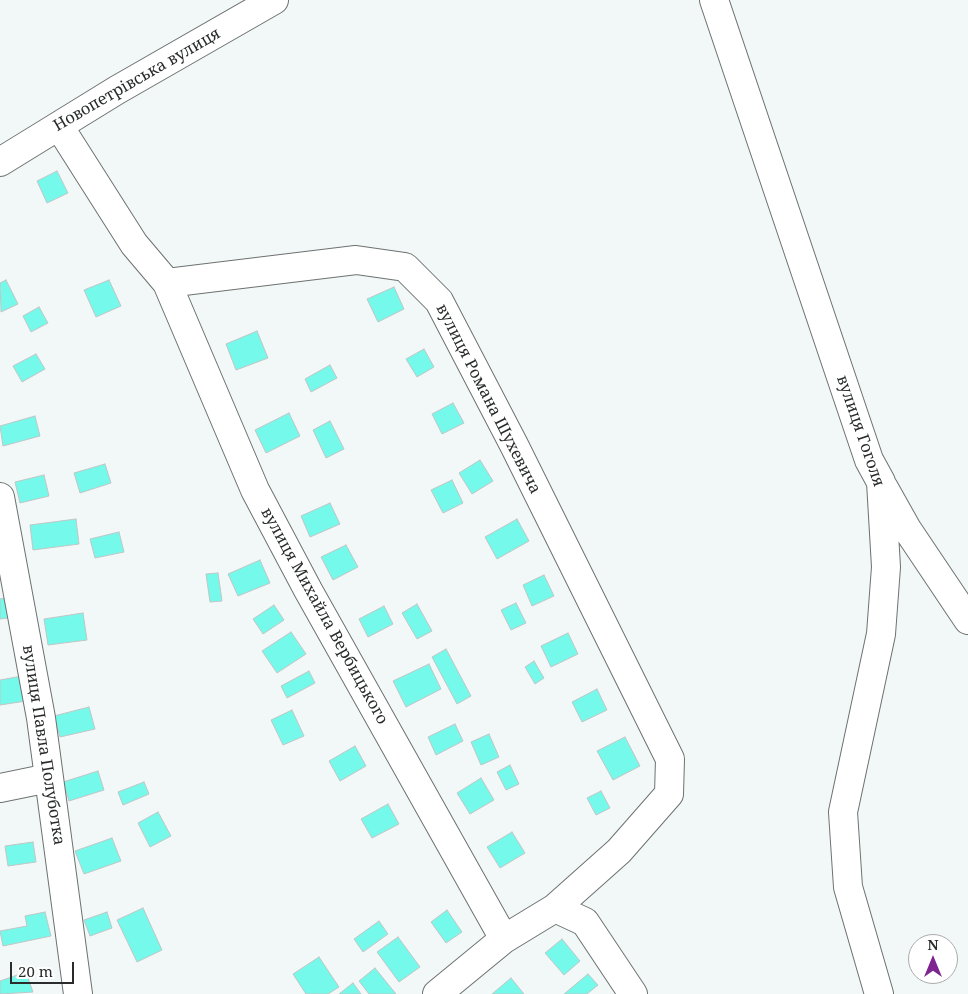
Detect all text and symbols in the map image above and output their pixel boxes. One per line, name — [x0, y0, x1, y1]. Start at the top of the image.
street label: Новопетрівська вулиця — [50, 24, 224, 136]
street label: вулиця Романа Шухевича — [432, 301, 544, 497]
street label: вулиця Гоголя — [832, 373, 888, 489]
street label: вулиця Михайла Вербицького — [256, 504, 392, 728]
street label: вулиця Павла Полуботка — [18, 644, 68, 846]
north arrow — [908, 934, 958, 984]
text: N — [927, 935, 939, 954]
scale bar — [12, 952, 76, 984]
text: 20 m — [18, 961, 53, 981]

